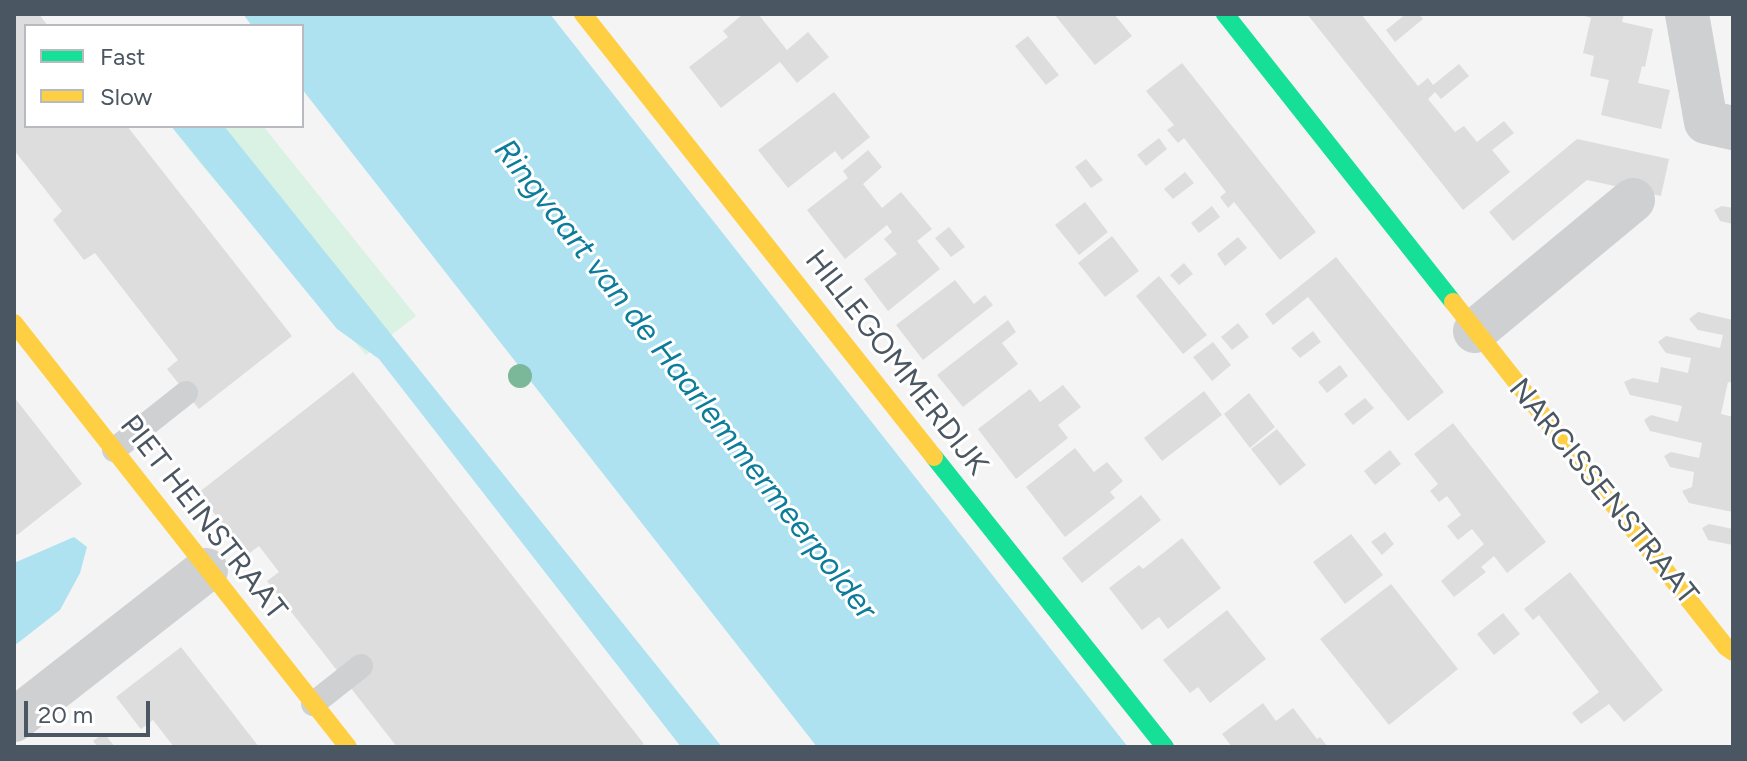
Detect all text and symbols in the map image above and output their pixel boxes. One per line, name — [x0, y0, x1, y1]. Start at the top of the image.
legend — [24, 24, 304, 128]
text: Fast — [100, 42, 145, 71]
text: Slow — [100, 82, 152, 111]
water label: Ringvaart van de Haarlemmermeerpolder — [486, 132, 884, 628]
street label: HILLEGOMMERDIJK — [797, 243, 995, 483]
street label: NARCISSENSTRAAT — [1501, 372, 1705, 612]
street label: PIET HEINSTRAAT — [112, 409, 294, 627]
scale bar — [28, 685, 154, 735]
text: 20 m — [38, 700, 93, 729]

